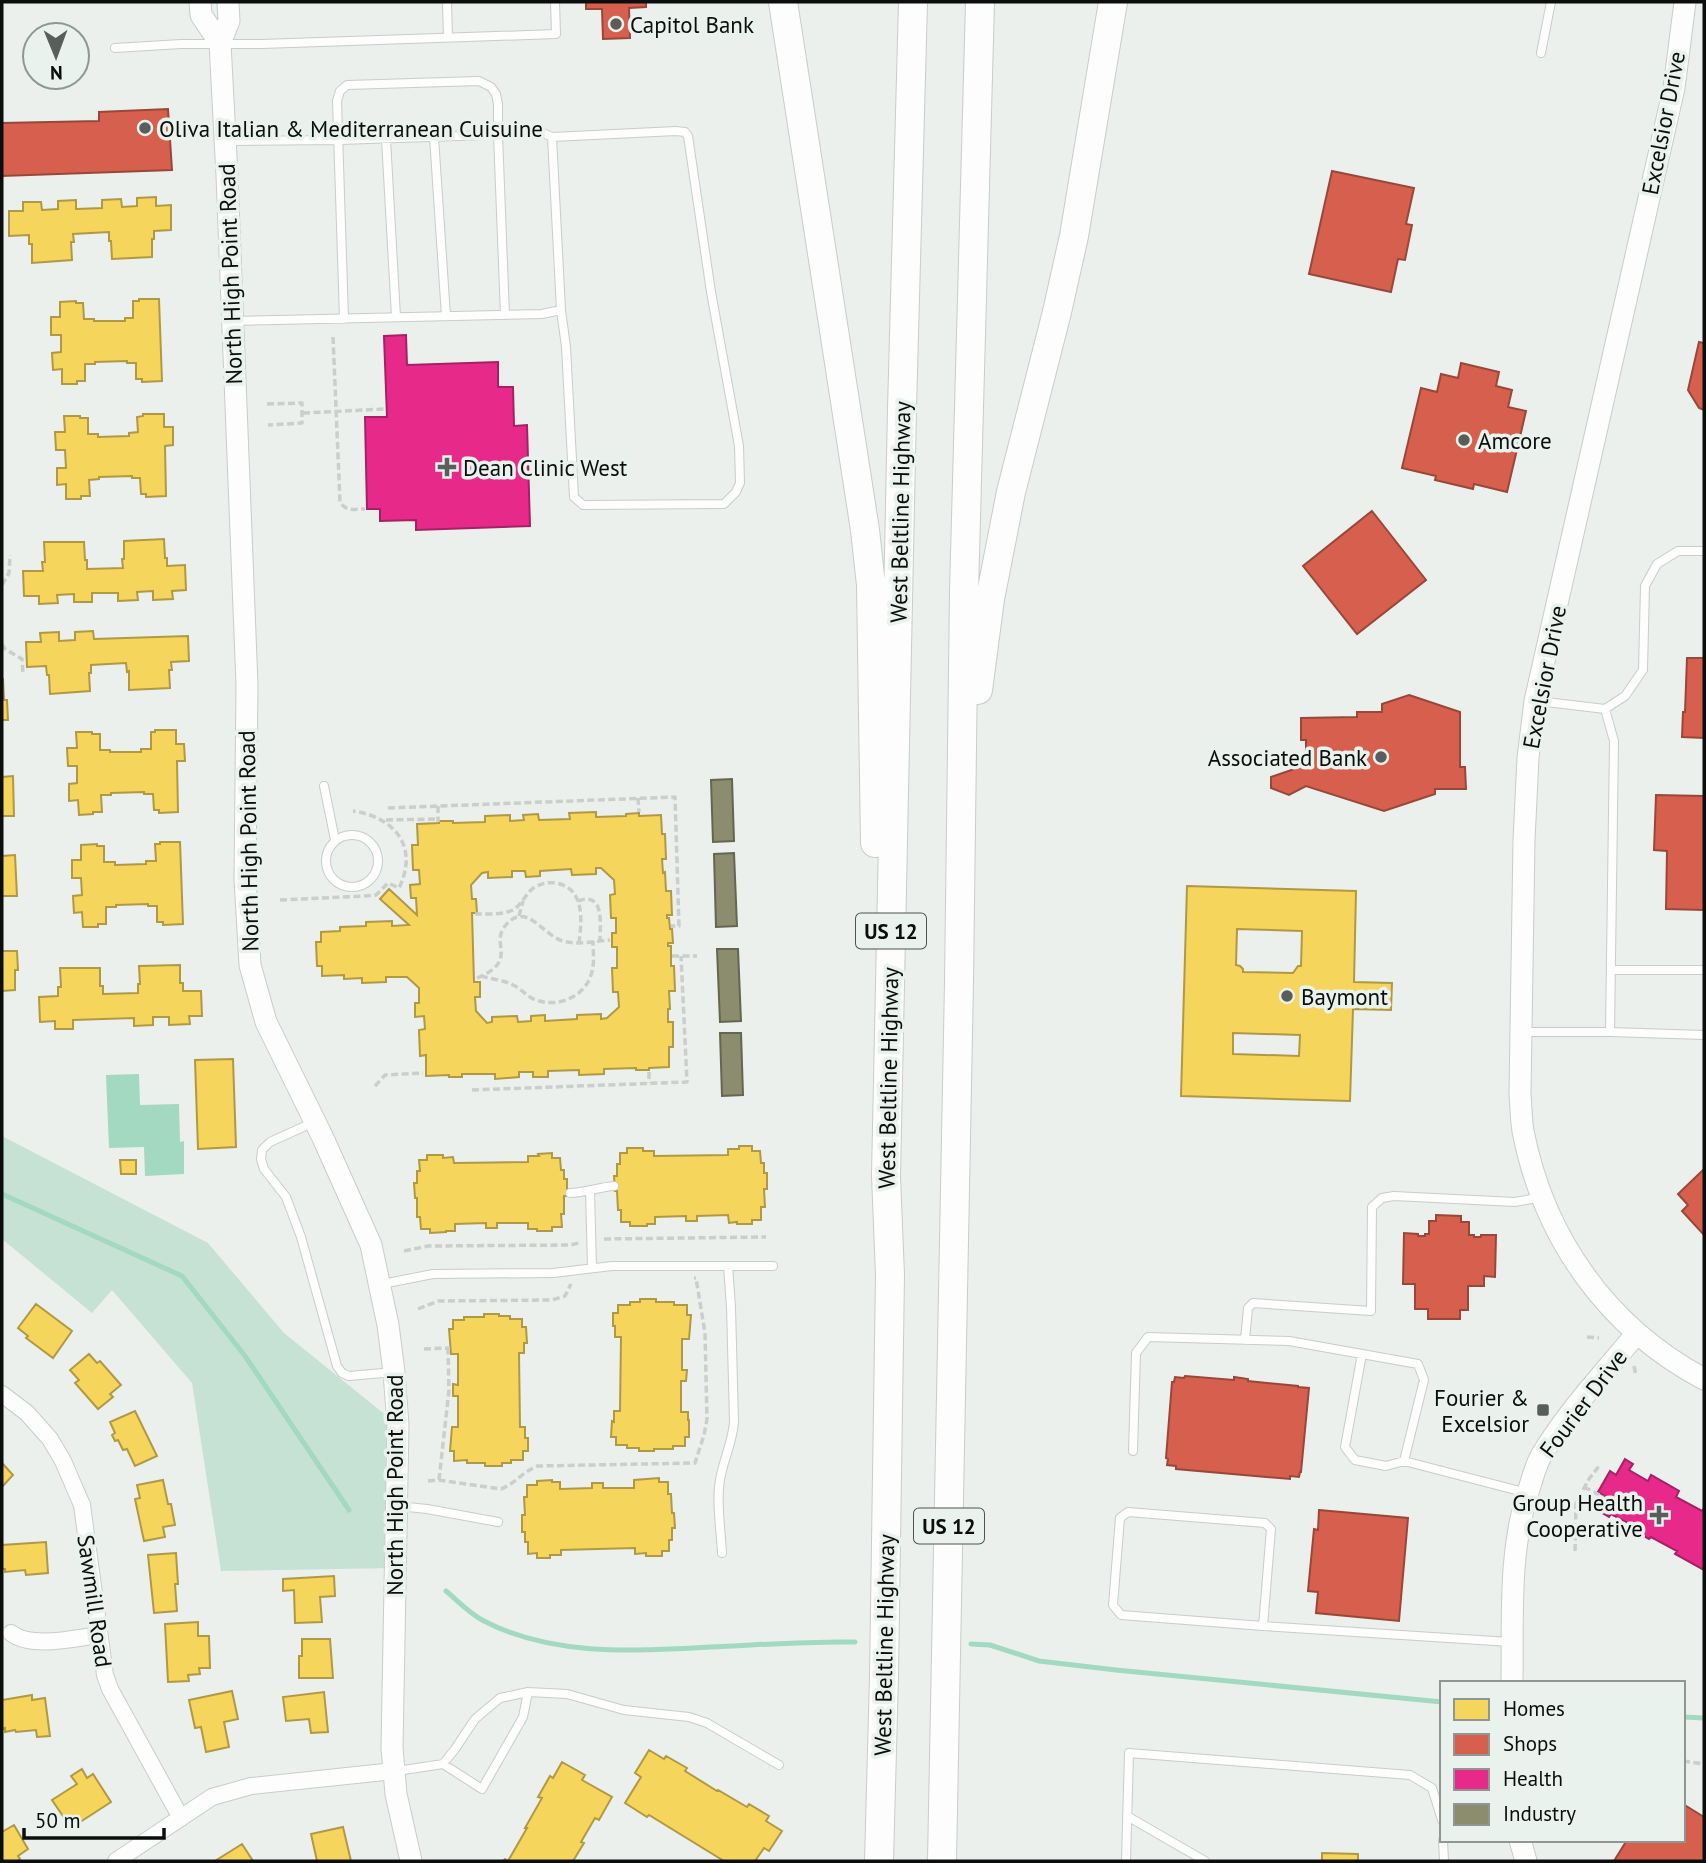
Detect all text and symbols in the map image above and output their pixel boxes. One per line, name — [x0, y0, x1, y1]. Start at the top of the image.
place label: Capitol Bank — [630, 10, 754, 39]
marker: Capitol Bank — [608, 16, 624, 32]
north arrow — [21, 21, 91, 91]
street label: Excelsior Drive — [1635, 49, 1691, 197]
text: N — [50, 61, 63, 85]
place label: Oliva Italian & Mediterranean Cuisuine — [159, 114, 543, 143]
marker: Oliva Italian & Mediterranean Cuisuine — [137, 120, 153, 136]
street label: North High Point Road — [212, 163, 248, 385]
street label: West Beltline Highway — [884, 401, 916, 623]
place label: Amcore — [1478, 426, 1552, 455]
marker: Amcore — [1456, 432, 1472, 448]
place label: Dean Clinic West — [463, 453, 628, 482]
marker: Dean Clinic West — [437, 457, 457, 477]
street label: Excelsior Drive — [1516, 603, 1572, 751]
street label: North High Point Road — [232, 730, 264, 952]
place label: Associated Bank — [1208, 743, 1367, 772]
marker: Associated Bank — [1373, 749, 1389, 765]
road number: US 12 — [856, 914, 926, 948]
street label: West Beltline Highway — [872, 967, 904, 1189]
place label: Baymont — [1301, 982, 1388, 1011]
marker: Baymont — [1279, 988, 1295, 1004]
street label: Fourier Drive — [1533, 1343, 1633, 1463]
street label: North High Point Road — [380, 1374, 409, 1596]
place label: Fourier & Excelsior — [1434, 1383, 1529, 1438]
marker: Fourier & Excelsior — [1535, 1402, 1551, 1418]
place label: Group Health Cooperative — [1512, 1488, 1643, 1543]
marker: Group Health Cooperative — [1649, 1505, 1669, 1525]
road number: US 12 — [914, 1508, 984, 1544]
street label: Sawmill Road — [71, 1533, 119, 1669]
street label: West Beltline Highway — [868, 1534, 900, 1756]
legend — [1440, 1681, 1685, 1842]
text: Homes — [1503, 1695, 1565, 1722]
text: Shops — [1503, 1730, 1557, 1757]
text: Health — [1503, 1765, 1563, 1792]
scale bar — [24, 1797, 164, 1841]
text: Industry — [1503, 1800, 1576, 1827]
text: 50 m — [35, 1807, 81, 1834]

